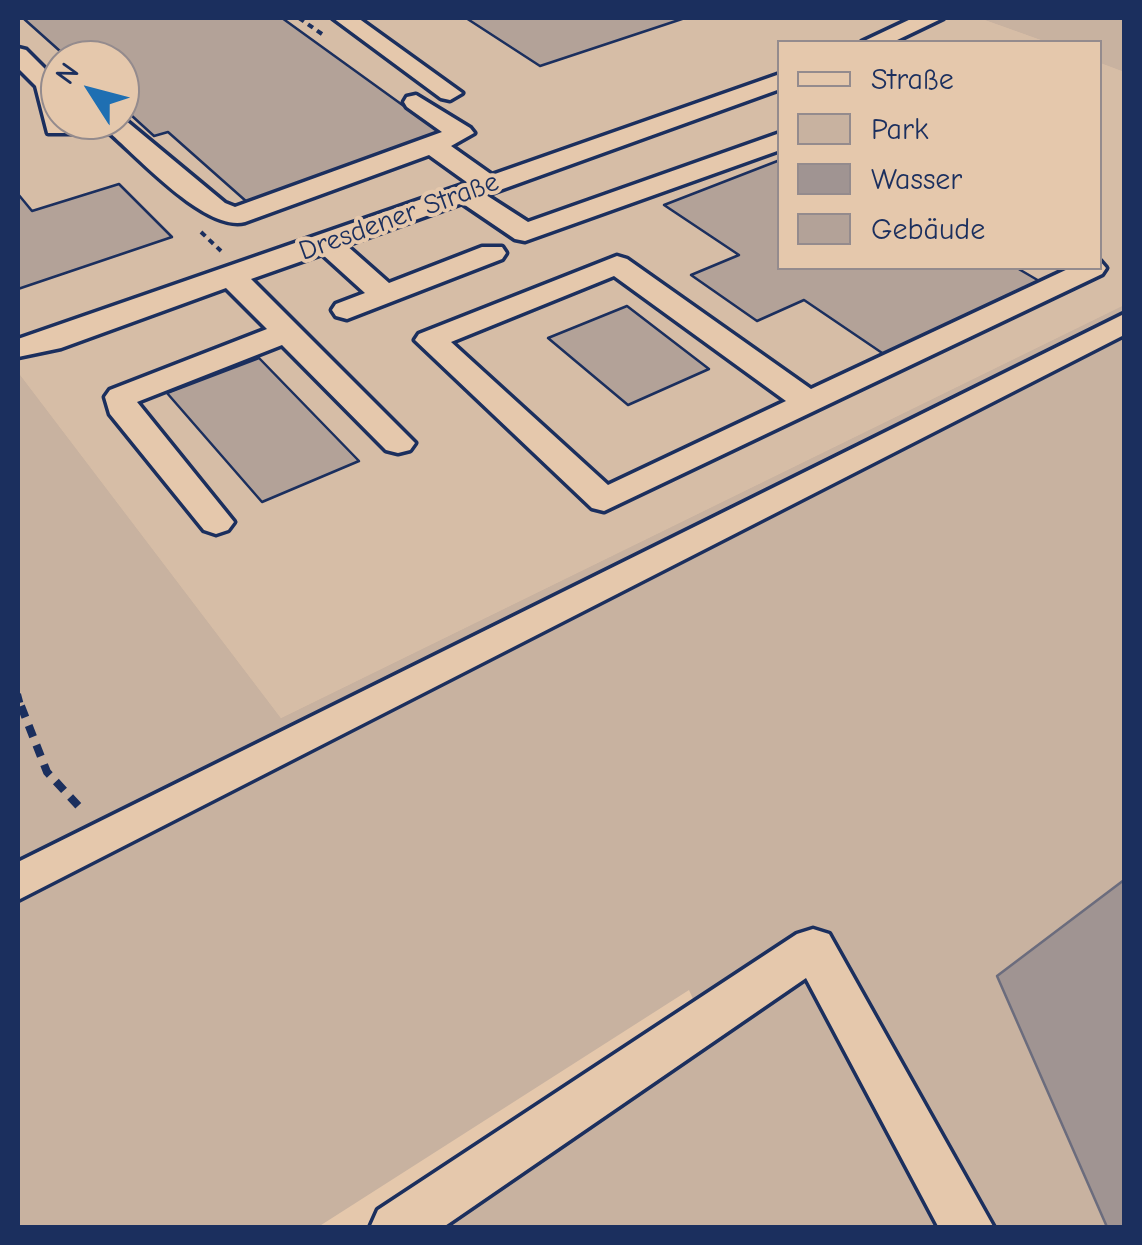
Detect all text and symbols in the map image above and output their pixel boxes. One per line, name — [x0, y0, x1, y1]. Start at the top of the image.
north arrow — [40, 40, 140, 140]
legend — [777, 40, 1102, 270]
text: N — [49, 57, 86, 90]
text: Straße — [871, 62, 954, 97]
text: Park — [871, 112, 928, 147]
text: Wasser — [871, 162, 962, 197]
street label: Dresdener Straße — [295, 165, 503, 269]
text: Gebäude — [871, 212, 985, 247]

